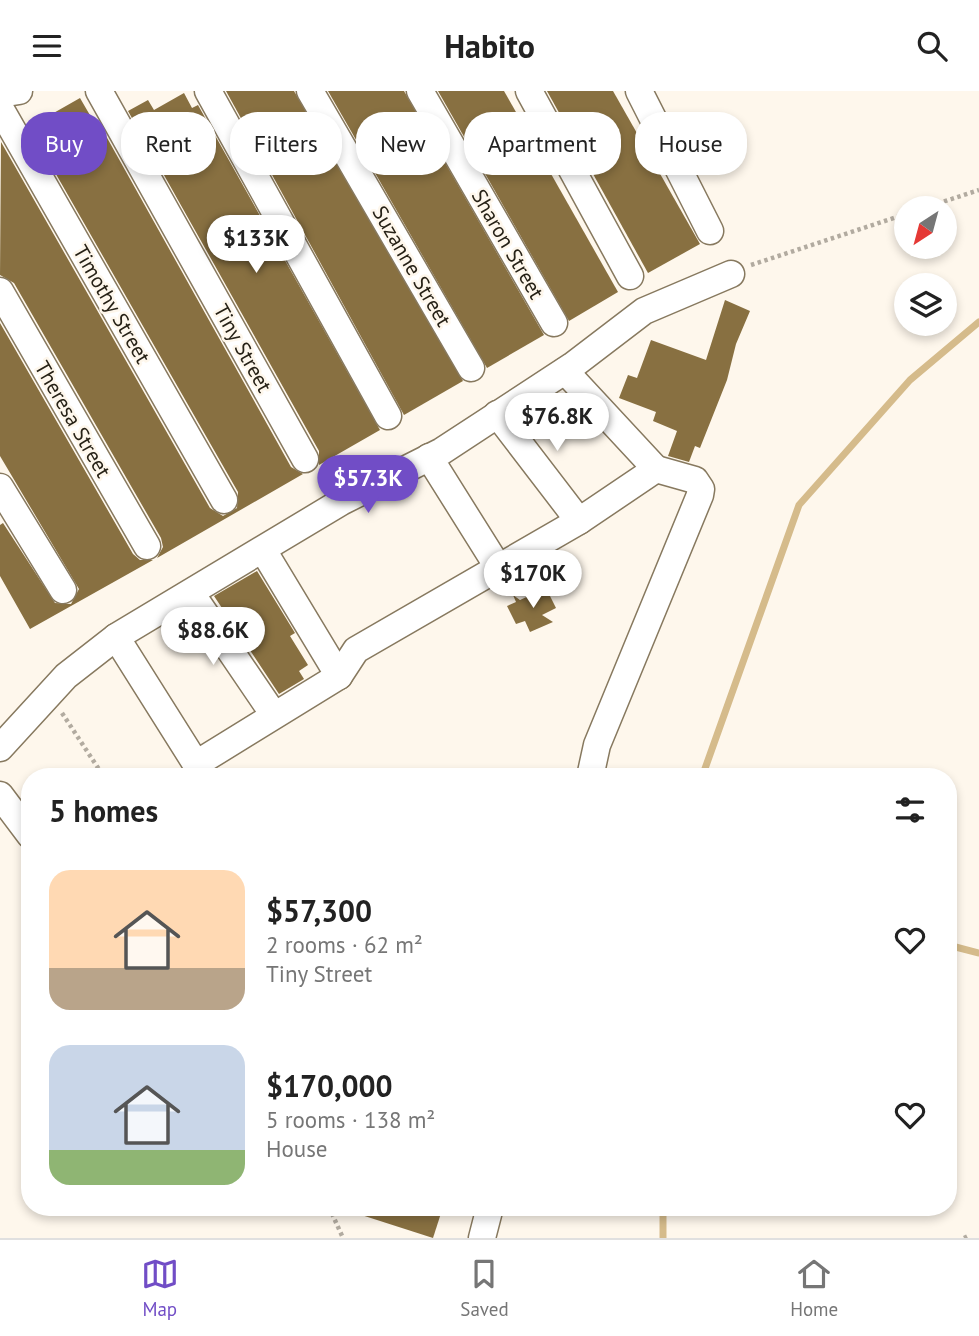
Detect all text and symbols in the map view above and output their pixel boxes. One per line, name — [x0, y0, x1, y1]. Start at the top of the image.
text: Habito — [444, 25, 535, 67]
icon: menu — [28, 27, 66, 65]
icon: search — [913, 27, 951, 65]
chip: Buy — [21, 112, 107, 175]
chip: Rent — [121, 112, 216, 175]
chip: Filters — [230, 112, 342, 175]
chip: New — [356, 112, 450, 175]
chip: Apartment — [464, 112, 621, 175]
chip: House — [635, 112, 747, 175]
street label: Sharon Street — [466, 184, 550, 304]
north arrow — [894, 196, 957, 259]
map controls — [894, 196, 957, 336]
street label: Suzanne Street — [367, 201, 457, 331]
pin: $133K — [207, 215, 305, 275]
text: $133K — [223, 223, 289, 252]
street label: Timothy Street — [67, 240, 157, 368]
button: layers — [894, 273, 957, 336]
street label: Tiny Street — [208, 299, 278, 397]
street label: Theresa Street — [29, 356, 117, 482]
pin: $76.8K — [500, 393, 614, 453]
text: $76.8K — [521, 401, 593, 430]
pin: $57.3K — [311, 455, 425, 515]
text: $57.3K — [333, 463, 403, 492]
pin: $170K — [484, 551, 582, 610]
text: $170K — [500, 558, 566, 587]
pin: $88.6K — [156, 607, 270, 667]
text: $88.6K — [177, 615, 249, 644]
text: 5 homes — [49, 791, 158, 830]
icon: filters — [891, 791, 929, 829]
text: $57,300 — [266, 891, 372, 930]
icon: home — [105, 898, 189, 982]
icon: heart — [891, 921, 929, 959]
text: 2 rooms · 62 m² — [266, 930, 423, 959]
text: Tiny Street — [266, 959, 372, 988]
text: $170,000 — [266, 1066, 393, 1105]
icon: home — [105, 1073, 189, 1157]
icon: heart — [891, 1096, 929, 1134]
text: 5 rooms · 138 m² — [266, 1105, 435, 1134]
text: House — [266, 1134, 328, 1163]
tab: Map — [141, 1255, 179, 1321]
tab: Saved — [460, 1255, 509, 1321]
tab: Home — [790, 1255, 838, 1321]

